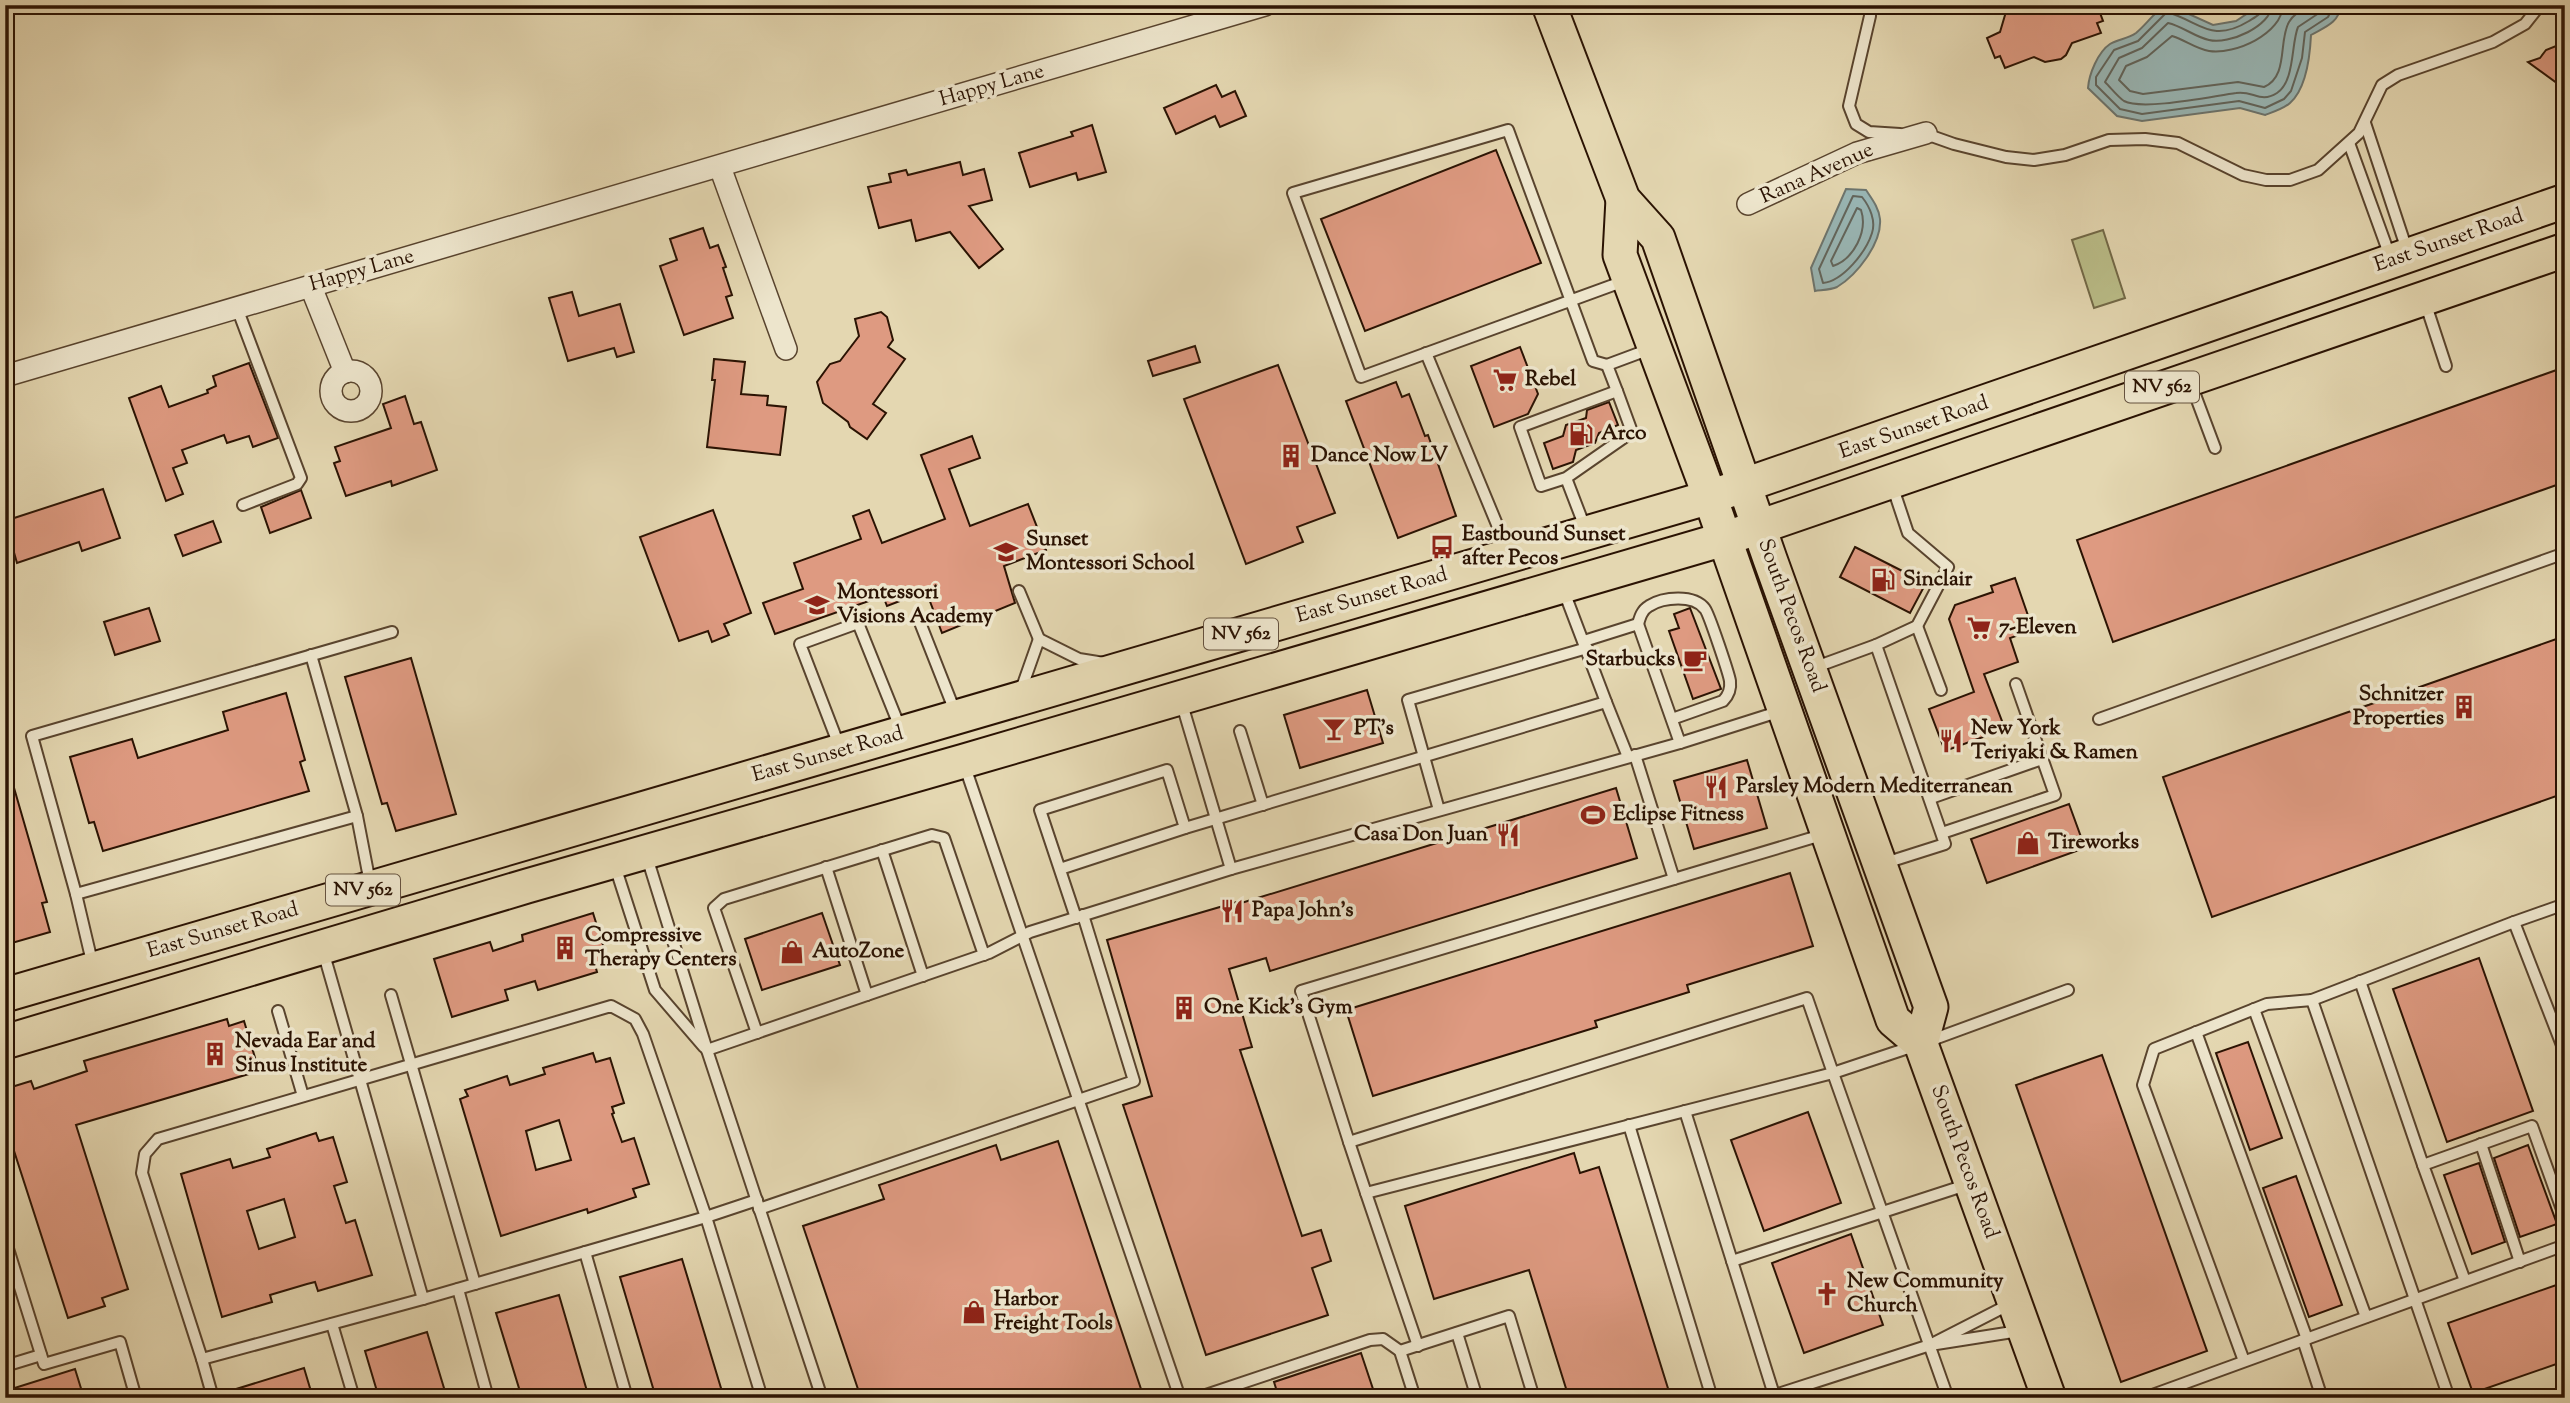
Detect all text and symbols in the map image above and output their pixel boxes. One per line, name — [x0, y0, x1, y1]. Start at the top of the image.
street label: Happy Lane — [936, 57, 1048, 115]
street label: Rana Avenue — [1755, 136, 1879, 212]
street label: East Sunset Road — [2370, 201, 2528, 281]
street label: Happy Lane — [306, 242, 418, 300]
place label: Rebel — [1525, 365, 1576, 395]
supermarket icon: Rebel — [1491, 366, 1519, 394]
road number: NV 562 — [2125, 372, 2199, 402]
street label: East Sunset Road — [1835, 388, 1993, 468]
place label: Arco — [1601, 419, 1647, 449]
fuel station icon: Arco — [1567, 420, 1595, 448]
place label: Dance Now LV — [1311, 441, 1448, 471]
building icon: Dance Now LV — [1277, 442, 1305, 470]
place label: Eastbound Sunset after Pecos — [1462, 520, 1626, 574]
place label: Sunset Montessori School — [1026, 525, 1195, 579]
bus stop icon: Eastbound Sunset after Pecos — [1428, 533, 1456, 561]
street label: South Pecos Road — [1749, 535, 1833, 697]
school or university icon: Sunset Montessori School — [992, 538, 1020, 566]
street label: East Sunset Road — [1293, 560, 1451, 632]
place label: Sinclair — [1903, 565, 1972, 595]
fuel station icon: Sinclair — [1869, 566, 1897, 594]
place label: Montessori Visions Academy — [837, 578, 993, 632]
school or university icon: Montessori Visions Academy — [803, 591, 831, 619]
place label: 7-Eleven — [1999, 613, 2077, 643]
supermarket icon: 7-Eleven — [1965, 614, 1993, 642]
road number: NV 562 — [1204, 618, 1278, 650]
place label: Starbucks — [1586, 645, 1675, 675]
cafe icon: Starbucks — [1681, 646, 1709, 674]
place label: Schnitzer Properties — [2353, 680, 2444, 734]
building icon: Schnitzer Properties — [2450, 693, 2478, 721]
place label: PT's — [1354, 714, 1394, 744]
place label: New York Teriyaki & Ramen — [1971, 714, 2139, 768]
bar icon: PT's — [1320, 715, 1348, 743]
street label: East Sunset Road — [749, 719, 907, 791]
restaurant icon: New York Teriyaki & Ramen — [1937, 727, 1965, 755]
place label: Parsley Modern Mediterranean — [1736, 772, 2013, 802]
restaurant icon: Parsley Modern Mediterranean — [1702, 773, 1730, 801]
place label: Eclipse Fitness — [1613, 800, 1744, 830]
sports icon: Eclipse Fitness — [1579, 801, 1607, 829]
place label: Casa Don Juan — [1354, 820, 1489, 850]
restaurant icon: Casa Don Juan — [1494, 821, 1522, 849]
place label: Tireworks — [2048, 828, 2139, 858]
shop icon: Tireworks — [2014, 829, 2042, 857]
road number: NV 562 — [326, 874, 400, 906]
street label: East Sunset Road — [144, 895, 302, 967]
place label: Papa John's — [1252, 896, 1354, 926]
restaurant icon: Papa John's — [1218, 897, 1246, 925]
place label: Compressive Therapy Centers — [585, 921, 736, 975]
building icon: Compressive Therapy Centers — [551, 934, 579, 962]
place label: AutoZone — [812, 937, 905, 967]
shop icon: AutoZone — [778, 938, 806, 966]
place label: One Kick's Gym — [1204, 993, 1353, 1023]
building icon: One Kick's Gym — [1170, 994, 1198, 1022]
place label: Nevada Ear and Sinus Institute — [235, 1027, 376, 1081]
building icon: Nevada Ear and Sinus Institute — [201, 1040, 229, 1068]
street label: South Pecos Road — [1922, 1081, 2006, 1243]
place label: New Community Church — [1847, 1267, 2004, 1321]
church icon: New Community Church — [1813, 1280, 1841, 1308]
place label: Harbor Freight Tools — [994, 1285, 1113, 1339]
shop icon: Harbor Freight Tools — [960, 1298, 988, 1326]

